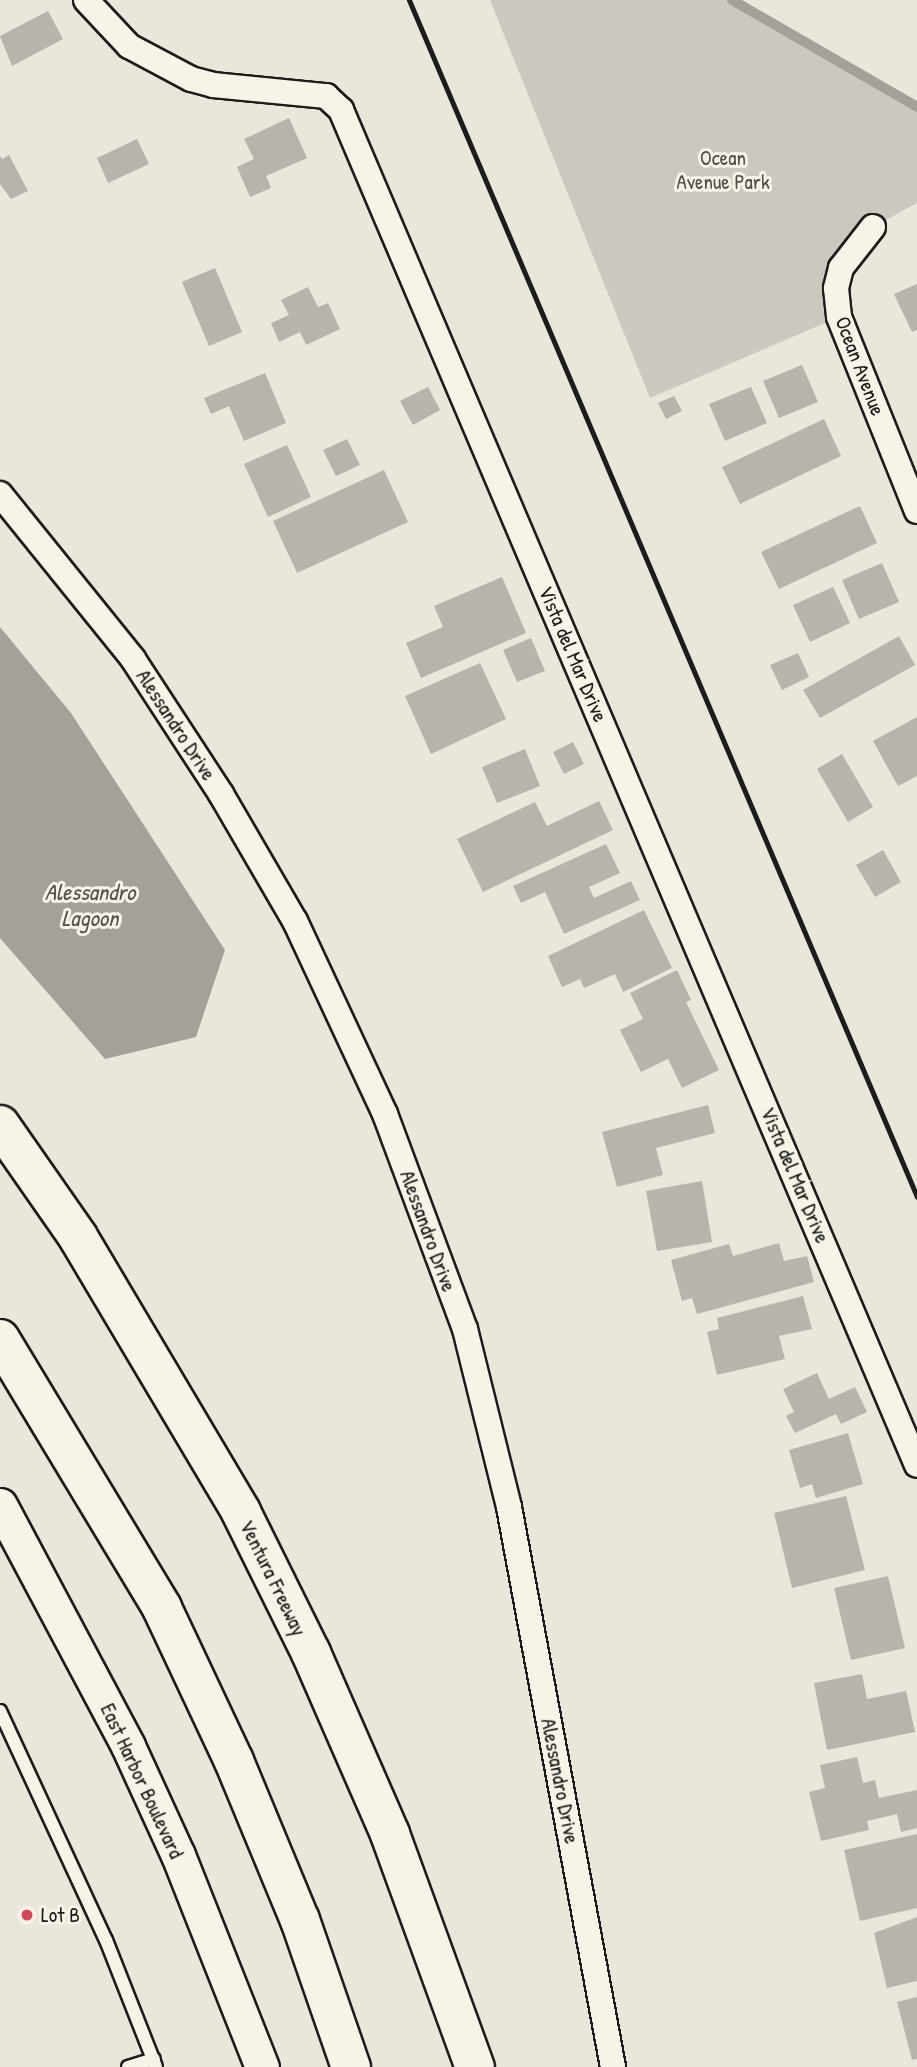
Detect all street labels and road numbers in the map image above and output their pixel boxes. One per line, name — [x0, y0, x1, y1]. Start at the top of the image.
street label: Ocean Avenue — [830, 313, 890, 419]
street label: Vista del Mar Drive — [533, 582, 613, 726]
street label: Alessandro Drive — [131, 665, 221, 785]
street label: Vista del Mar Drive — [755, 1103, 835, 1247]
street label: Alessandro Drive — [394, 1167, 462, 1295]
street label: Ventura Freeway — [234, 1516, 312, 1640]
street label: East Harbor Boulevard — [95, 1699, 189, 1863]
street label: Alessandro Drive — [535, 1716, 585, 1846]

